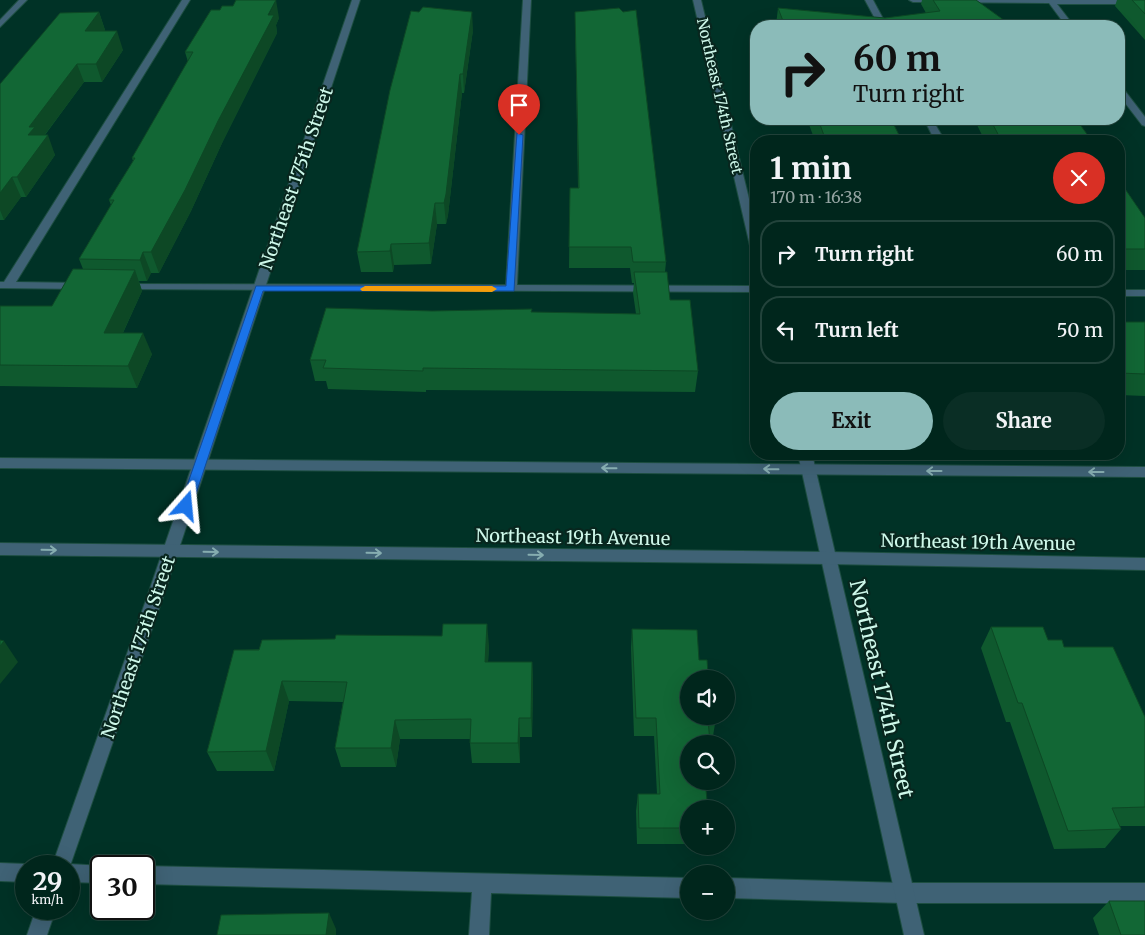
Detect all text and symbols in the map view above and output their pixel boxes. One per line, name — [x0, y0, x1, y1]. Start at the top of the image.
street label: Northeast 174th Street — [693, 16, 747, 176]
text: 60 m — [853, 37, 941, 81]
icon: right — [770, 40, 835, 105]
text: Turn right — [853, 80, 964, 108]
street label: Northeast 175th Street — [254, 84, 338, 272]
pin — [498, 84, 540, 135]
icon: arrive — [505, 91, 533, 119]
text: 1 min — [770, 149, 852, 187]
button: close — [1053, 152, 1105, 204]
text: 170 m · 16:38 — [770, 187, 862, 207]
icon: right — [772, 240, 800, 268]
text: Turn right — [815, 242, 914, 266]
text: 60 m — [1056, 242, 1103, 266]
icon: left — [772, 316, 800, 344]
text: Turn left — [815, 318, 899, 342]
text: 50 m — [1057, 318, 1103, 342]
button: Exit — [770, 392, 933, 450]
button: Share — [943, 392, 1105, 450]
one-way arrow — [601, 463, 618, 473]
one-way arrow — [764, 464, 780, 474]
one-way arrow — [926, 466, 942, 476]
one-way arrow — [1089, 467, 1105, 477]
position arrow — [159, 479, 211, 531]
street label: Northeast 19th Avenue — [475, 524, 671, 550]
street label: Northeast 19th Avenue — [880, 529, 1076, 555]
one-way arrow — [40, 545, 56, 555]
one-way arrow — [202, 547, 219, 557]
one-way arrow — [365, 548, 381, 558]
one-way arrow — [528, 550, 544, 560]
street label: Northeast 175th Street — [96, 553, 180, 741]
street label: Northeast 174th Street — [844, 577, 920, 801]
map controls — [680, 670, 735, 920]
button: sound — [680, 670, 735, 725]
button: search — [680, 735, 735, 790]
button: + — [680, 800, 735, 855]
speed limit sign: 30 — [90, 855, 155, 920]
text: 29 — [33, 865, 62, 897]
button: − — [680, 865, 735, 920]
text: km/h — [32, 892, 63, 907]

